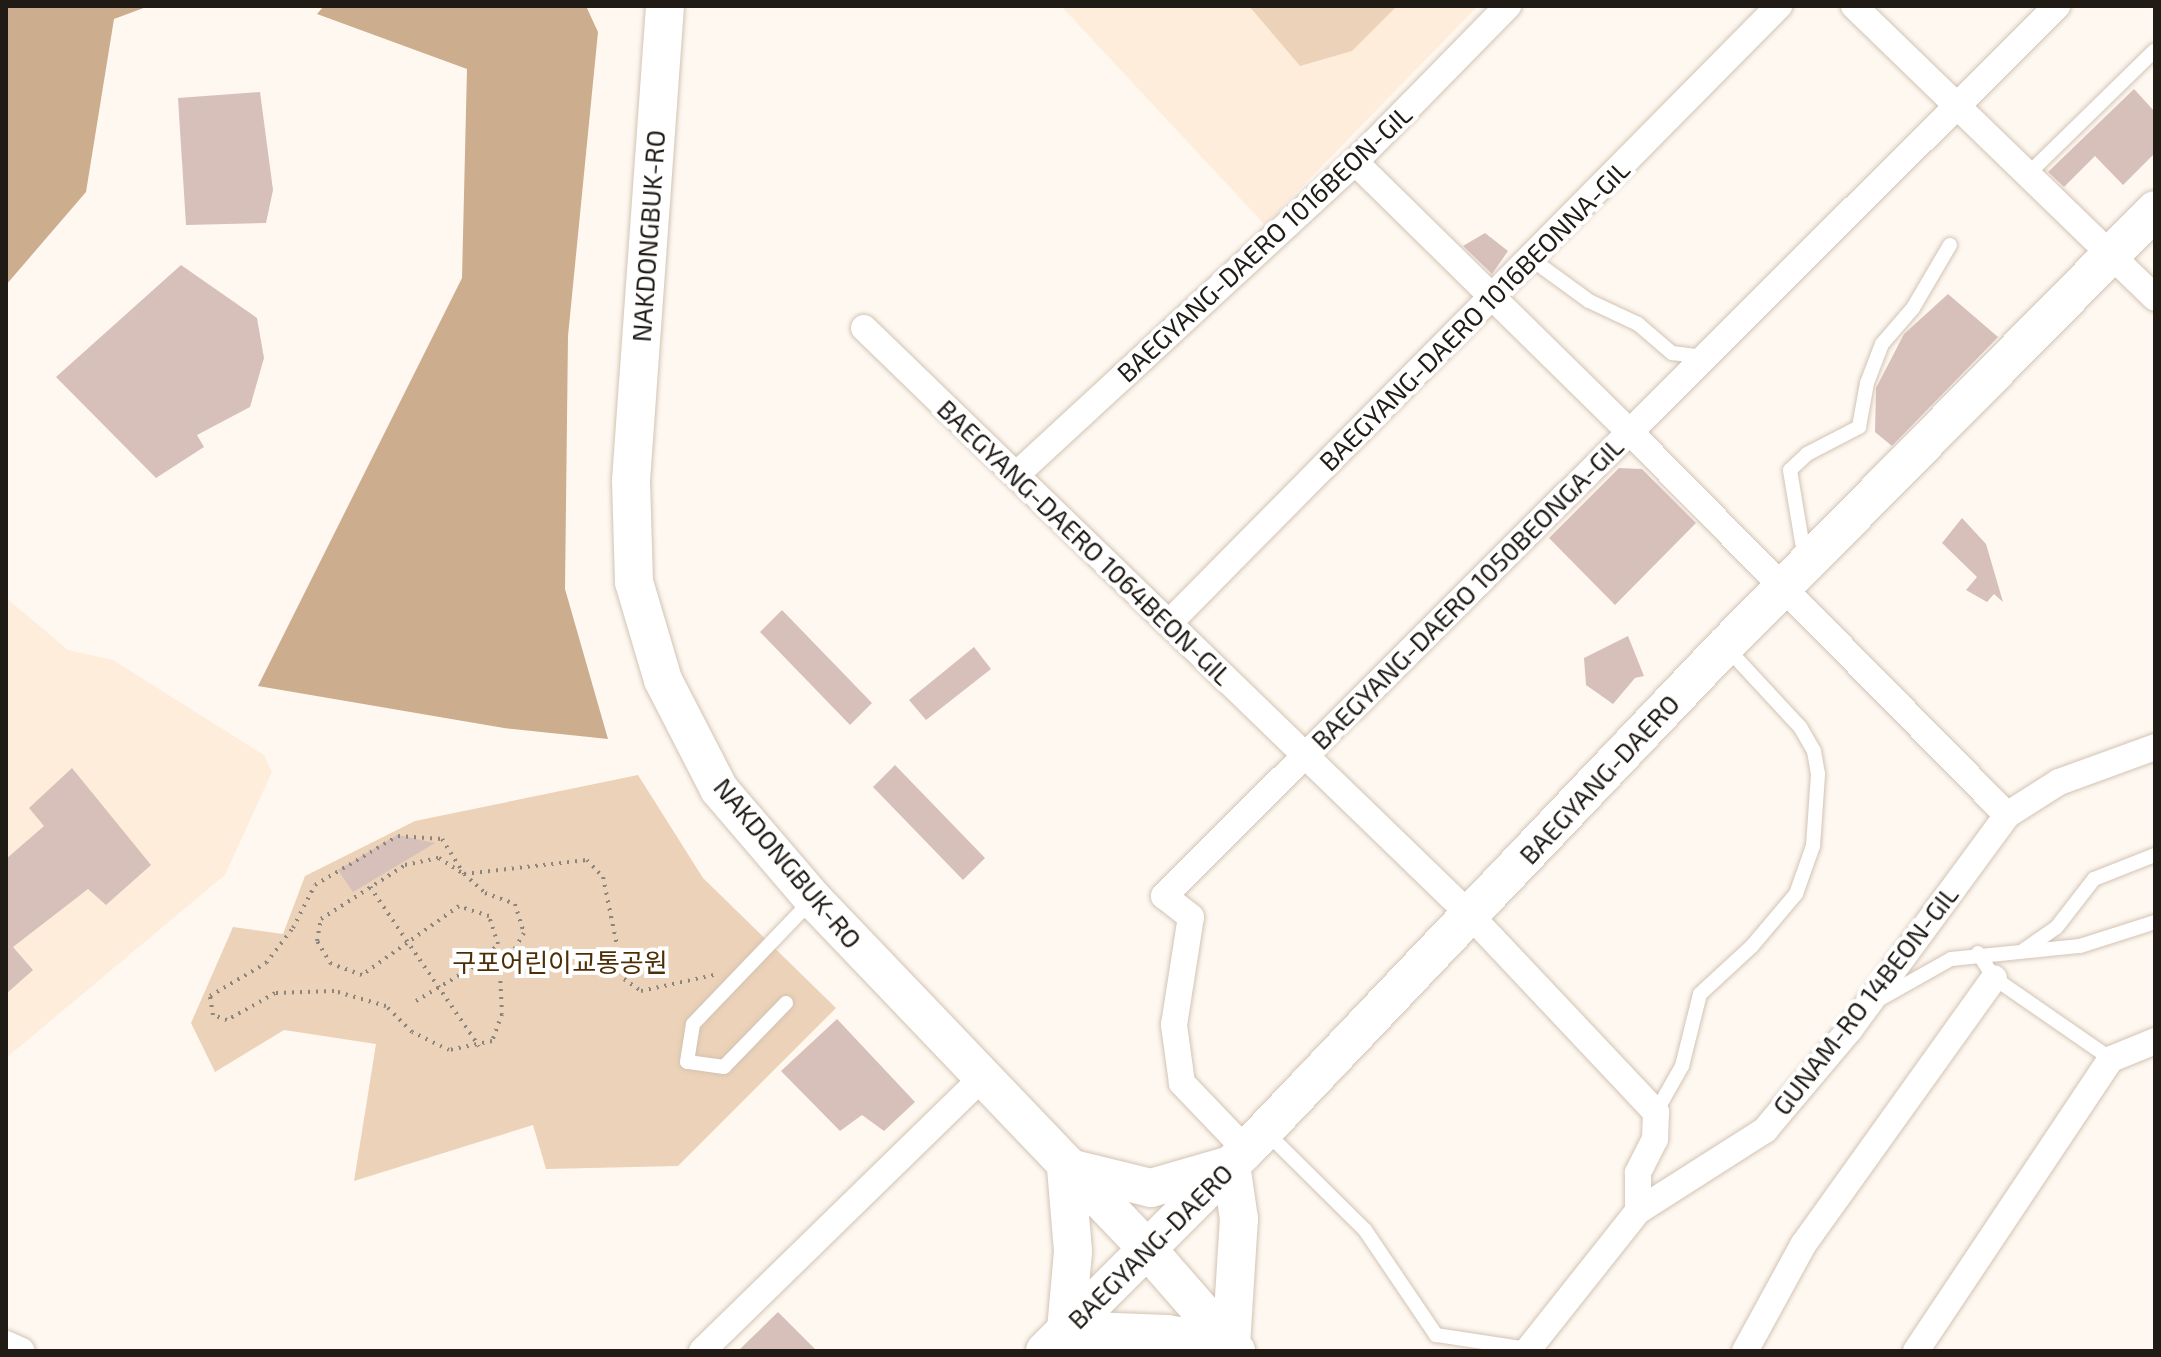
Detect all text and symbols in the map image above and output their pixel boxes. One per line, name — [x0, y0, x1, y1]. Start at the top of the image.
street label: BAEGYANG-DAERO 1016BEON-GIL — [1110, 98, 1418, 388]
street label: NAKDONGBUK-RO — [625, 129, 671, 343]
street label: BAEGYANG-DAERO 1016BEONNA-GIL — [1312, 153, 1636, 477]
street label: BAEGYANG-DAERO 1064BEON-GIL — [931, 393, 1239, 691]
street label: BAEGYANG-DAERO 1050BEONGA-GIL — [1304, 430, 1630, 756]
street label: BAEGYANG-DAERO — [1513, 688, 1685, 870]
street label: NAKDONGBUK-RO — [708, 772, 868, 954]
street label: GUNAM-RO 14BEON-GIL — [1766, 879, 1964, 1121]
park label: 구포어린이교통공원 — [452, 946, 668, 978]
street label: BAEGYANG-DAERO — [1061, 1157, 1239, 1335]

